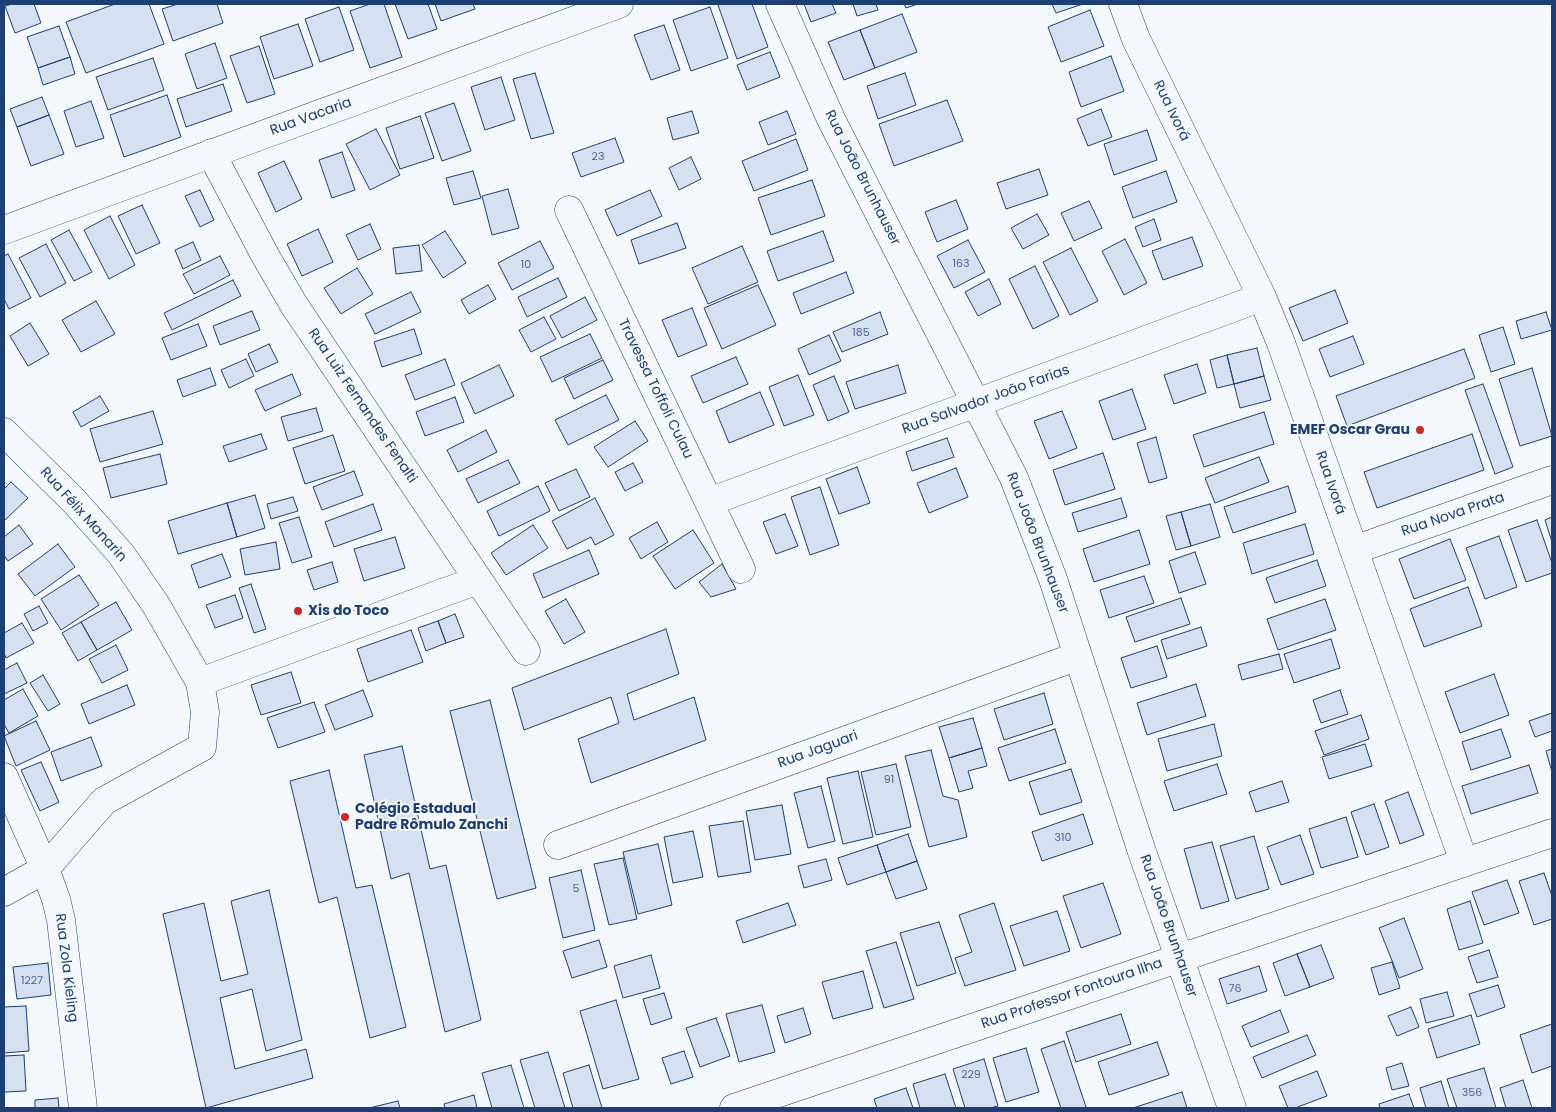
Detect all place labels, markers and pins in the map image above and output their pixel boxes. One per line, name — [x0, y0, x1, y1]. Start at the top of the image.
place label: EMEF Oscar Grau — [1290, 422, 1410, 438]
marker: EMEF Oscar Grau — [1414, 424, 1426, 436]
place label: Xis do Toco — [308, 603, 389, 619]
marker: Xis do Toco — [292, 605, 304, 617]
place label: Colégio Estadual Padre Rômulo Zanchi — [355, 801, 508, 834]
marker: Colégio Estadual Padre Rômulo Zanchi — [339, 811, 351, 823]

